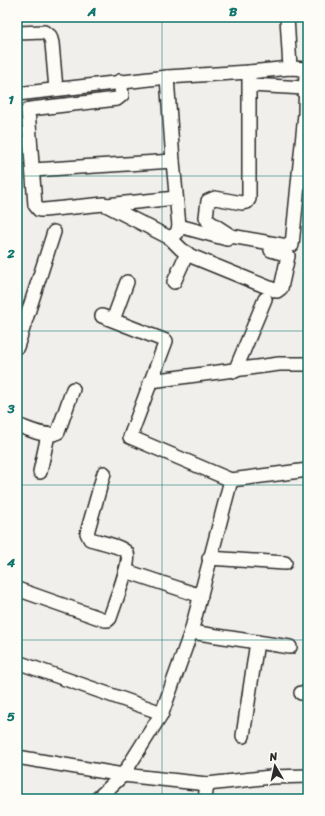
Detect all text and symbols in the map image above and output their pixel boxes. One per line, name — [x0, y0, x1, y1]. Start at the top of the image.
text: A — [87, 0, 96, 23]
text: B — [229, 0, 238, 23]
text: 1 — [8, 88, 14, 111]
text: 2 — [6, 242, 15, 265]
text: 3 — [6, 397, 15, 420]
text: 4 — [6, 551, 16, 574]
text: 5 — [7, 705, 15, 728]
north arrow — [255, 746, 295, 786]
text: N — [267, 747, 279, 767]

